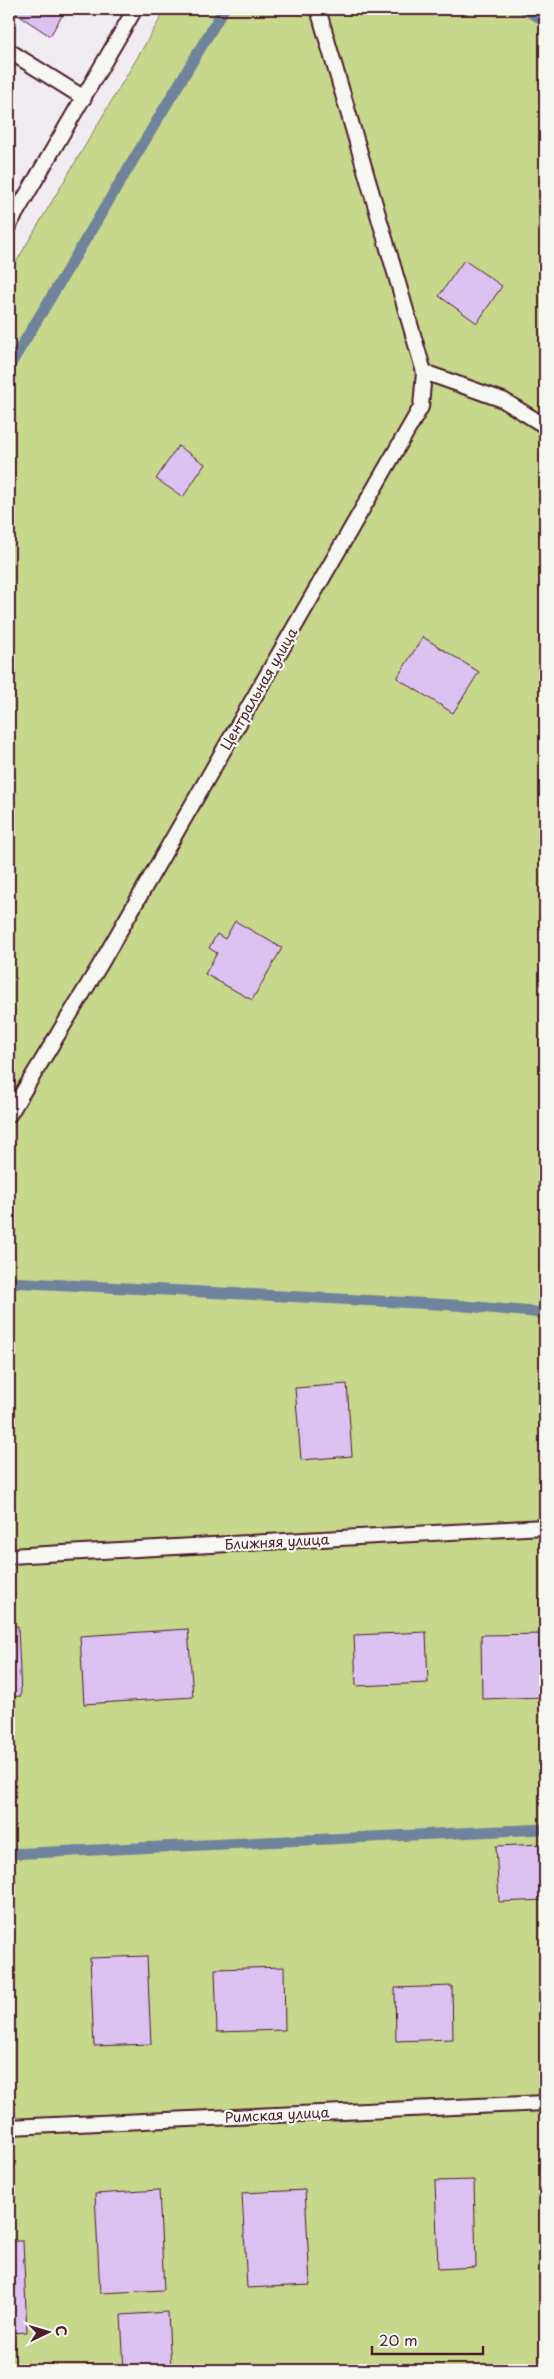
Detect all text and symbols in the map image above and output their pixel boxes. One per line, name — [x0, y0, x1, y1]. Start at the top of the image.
street label: Центральная улица — [215, 624, 302, 754]
street label: Ближняя улица — [224, 1528, 330, 1555]
street label: Римская улица — [224, 2101, 330, 2128]
north arrow — [22, 2306, 72, 2356]
scale bar — [372, 2324, 483, 2356]
text: С — [51, 2325, 72, 2337]
text: 20 m — [379, 2328, 418, 2351]

